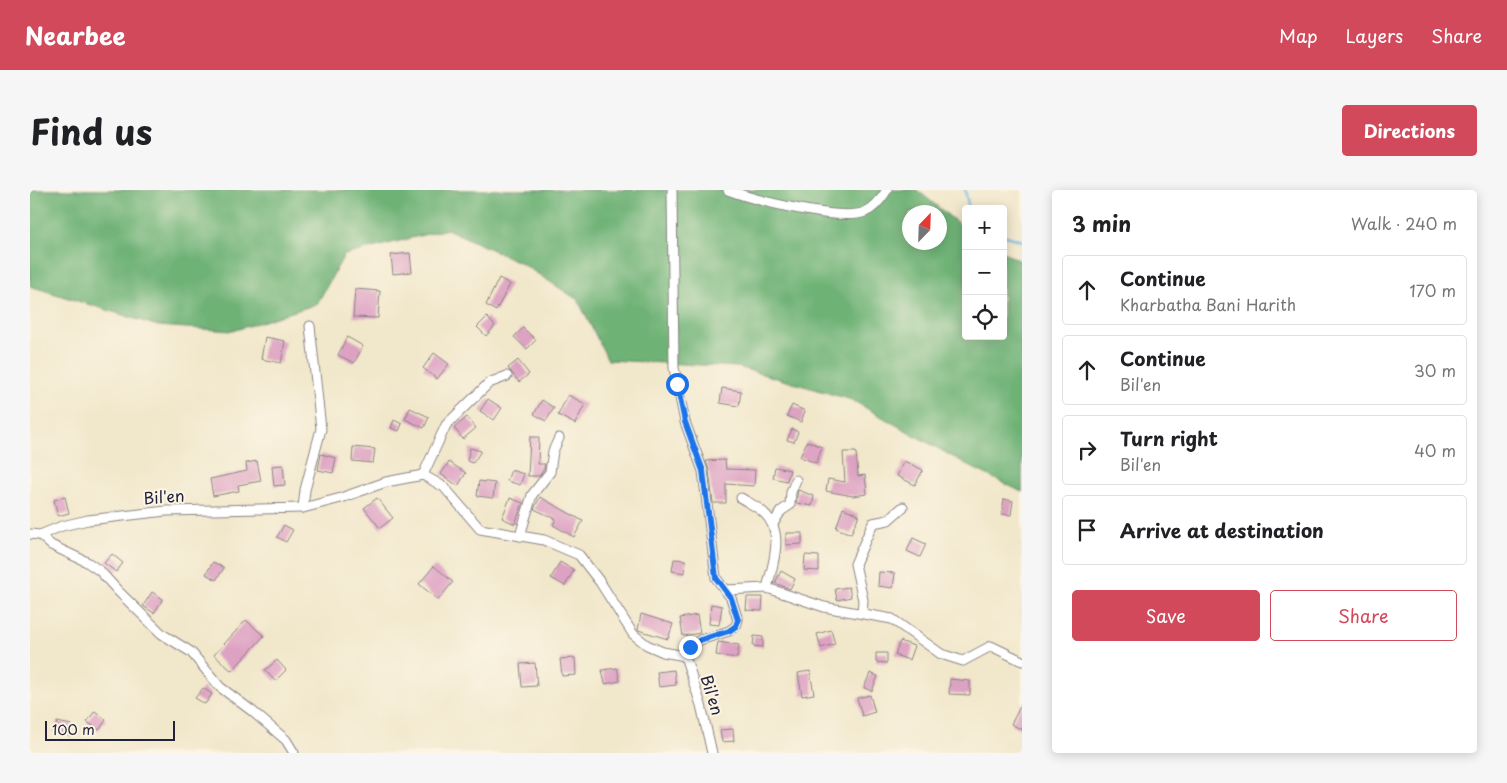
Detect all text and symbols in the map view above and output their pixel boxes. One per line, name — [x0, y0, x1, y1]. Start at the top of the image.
text: Nearbee — [25, 17, 126, 53]
text: Map — [1279, 22, 1318, 49]
text: Layers — [1346, 22, 1403, 49]
text: Share — [1431, 22, 1482, 49]
text: Find us — [30, 104, 152, 157]
button: Directions — [1342, 105, 1477, 156]
north arrow — [902, 205, 947, 250]
map controls — [962, 205, 1007, 340]
button: + — [962, 205, 1007, 250]
text: 3 min — [1072, 207, 1131, 239]
text: Walk · 240 m — [1351, 211, 1457, 235]
button: − — [962, 250, 1007, 295]
text: Continue — [1120, 264, 1206, 292]
icon: ahead — [1073, 276, 1101, 304]
text: 170 m — [1410, 278, 1456, 302]
text: Kharbatha Bani Harith — [1120, 292, 1296, 316]
button: locate — [962, 295, 1007, 340]
text: Continue — [1120, 344, 1206, 372]
icon: ahead — [1073, 356, 1101, 384]
text: 30 m — [1414, 358, 1456, 382]
text: Bil'en — [1120, 372, 1161, 396]
route start — [666, 373, 689, 396]
text: Turn right — [1120, 424, 1218, 452]
icon: right — [1073, 436, 1101, 464]
text: 40 m — [1414, 438, 1456, 462]
text: Bil'en — [1120, 452, 1161, 476]
street label: Bil'en — [143, 483, 185, 509]
icon: arrive — [1073, 516, 1101, 544]
text: Arrive at destination — [1120, 516, 1324, 544]
button: Save — [1072, 590, 1260, 641]
button: Share — [1270, 590, 1457, 641]
route end — [679, 636, 702, 659]
street label: Bil'en — [695, 672, 730, 718]
scale bar — [45, 718, 175, 741]
text: 100 m — [52, 719, 95, 740]

